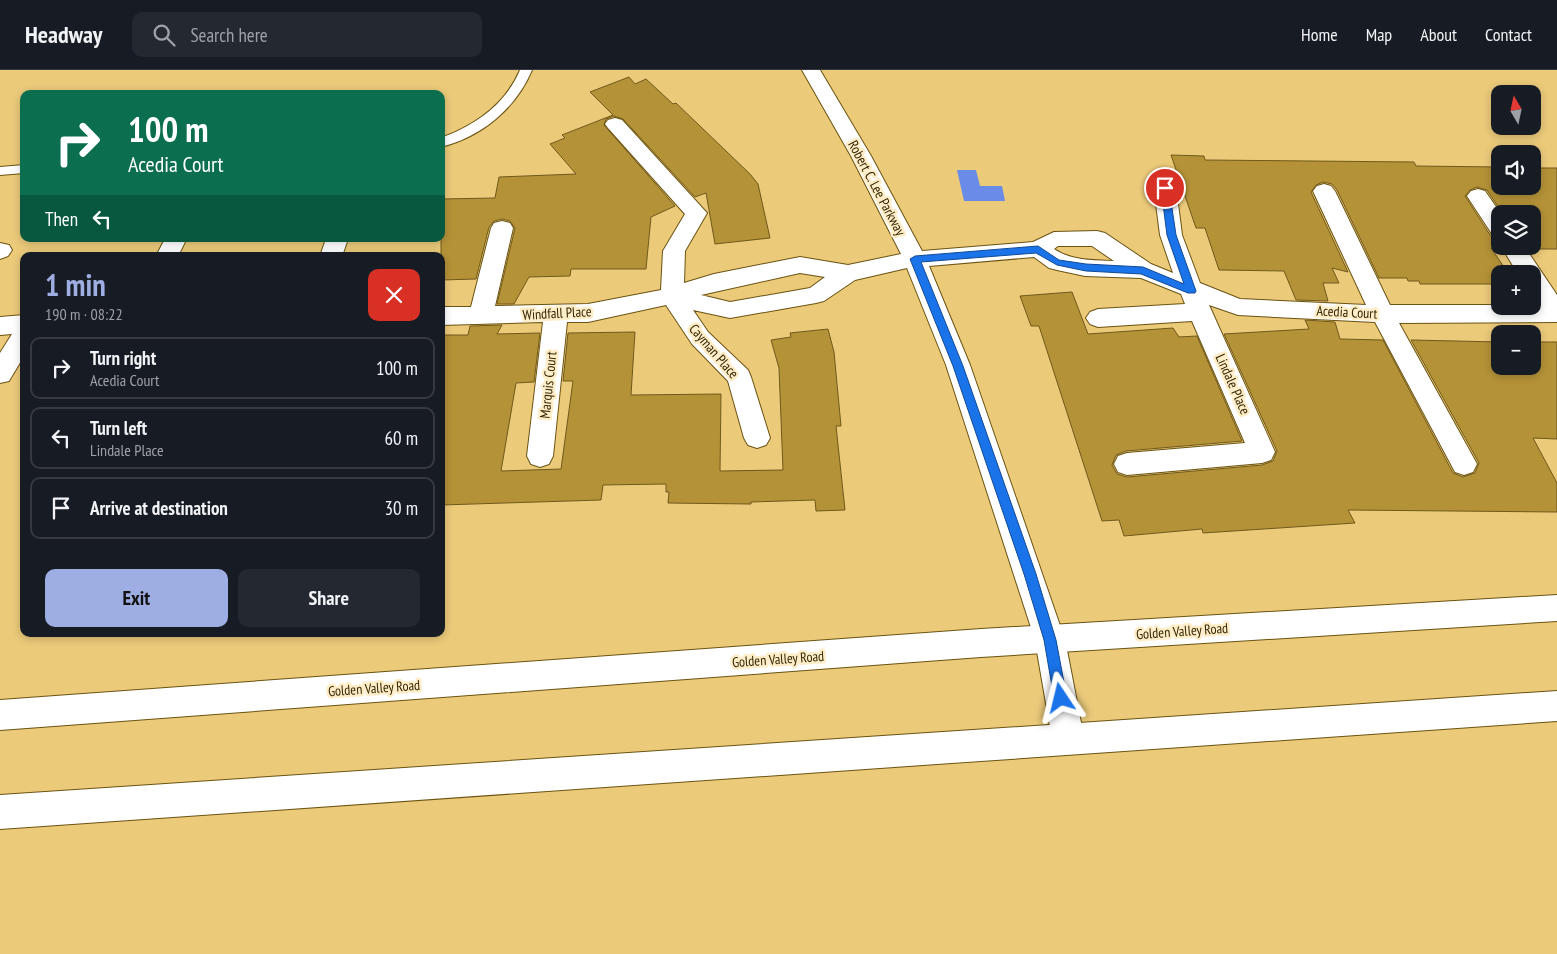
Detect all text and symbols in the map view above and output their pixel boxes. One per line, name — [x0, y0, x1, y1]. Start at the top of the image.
search box — [132, 12, 482, 57]
text: Headway — [25, 19, 102, 50]
icon: search — [150, 21, 178, 49]
text: Search here — [190, 23, 268, 47]
text: Home — [1301, 23, 1338, 46]
text: Map — [1366, 23, 1392, 46]
text: About — [1420, 23, 1457, 46]
text: Contact — [1485, 23, 1532, 46]
north arrow — [1491, 85, 1541, 135]
map controls — [1491, 85, 1541, 375]
text: 100 m — [128, 106, 209, 152]
icon: right — [45, 110, 110, 175]
street label: Robert C. Lee Parkway — [844, 137, 910, 239]
button: sound — [1491, 145, 1541, 195]
text: Acedia Court — [128, 150, 224, 178]
pin — [1144, 167, 1186, 209]
icon: arrive — [1151, 174, 1179, 202]
icon: left — [88, 205, 116, 233]
button: layers — [1491, 205, 1541, 255]
text: Then — [45, 207, 78, 231]
text: 1 min — [45, 265, 106, 304]
button: + — [1491, 265, 1541, 315]
button: close — [368, 269, 420, 321]
street label: Acedia Court — [1316, 301, 1378, 323]
street label: Windfall Place — [522, 302, 592, 324]
text: 190 m · 08:22 — [45, 304, 123, 324]
street label: Cayman Place — [685, 320, 743, 382]
button: − — [1491, 325, 1541, 375]
text: Turn right — [90, 346, 156, 370]
street label: Marquis Court — [536, 350, 560, 419]
street label: Lindale Place — [1212, 351, 1254, 417]
icon: right — [47, 354, 75, 382]
text: 100 m — [376, 356, 418, 380]
text: Acedia Court — [90, 370, 160, 390]
text: Turn left — [90, 416, 147, 440]
icon: left — [47, 424, 75, 452]
text: 60 m — [385, 426, 418, 450]
text: Lindale Place — [90, 440, 164, 460]
icon: arrive — [47, 494, 75, 522]
text: Arrive at destination — [90, 496, 228, 520]
text: 30 m — [385, 496, 418, 520]
button: Exit — [45, 569, 228, 627]
button: Share — [238, 569, 420, 627]
street label: Golden Valley Road — [1135, 619, 1229, 643]
street label: Golden Valley Road — [731, 647, 825, 671]
position arrow — [1034, 671, 1086, 723]
street label: Golden Valley Road — [327, 676, 421, 700]

